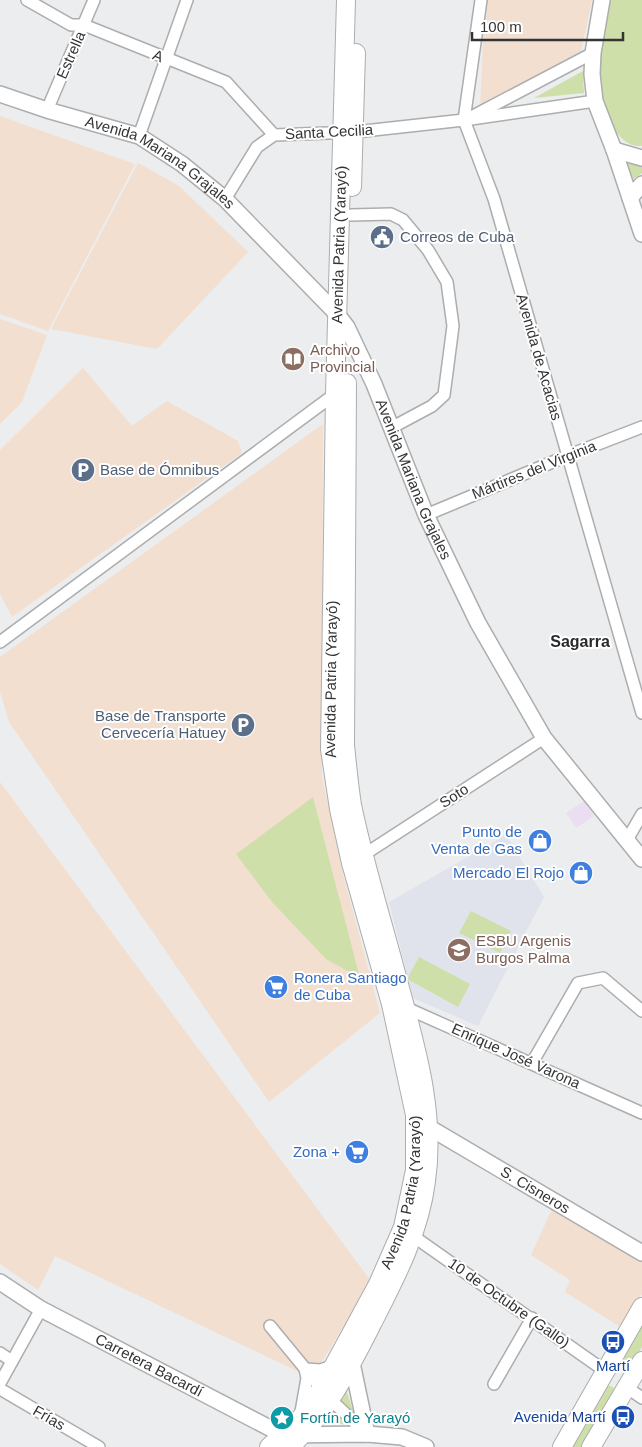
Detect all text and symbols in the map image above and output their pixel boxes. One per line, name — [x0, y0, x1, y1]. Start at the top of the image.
scale bar — [472, 10, 623, 42]
text: 100 m — [480, 18, 522, 35]
street label: Estrella — [53, 28, 89, 81]
street label: A — [150, 46, 166, 65]
street label: Avenida Mariana Grajales — [83, 112, 239, 212]
street label: Santa Cecilia — [284, 121, 374, 142]
street label: Avenida Patria (Yarayó) — [328, 165, 349, 324]
public building icon: Correos de Cuba — [369, 224, 395, 250]
place label: Correos de Cuba — [400, 228, 515, 245]
street label: Avenida de Acacias — [513, 292, 566, 422]
place label: Archivo Provincial — [310, 341, 375, 375]
library icon: Archivo Provincial — [280, 346, 306, 372]
street label: Avenida Mariana Grajales — [373, 396, 455, 562]
street label: Mártires del Virginia — [469, 437, 599, 502]
parking icon: Base de Ómnibus — [70, 457, 96, 483]
place label: Base de Ómnibus — [100, 461, 219, 478]
street label: Avenida Patria (Yarayó) — [321, 600, 340, 760]
district label: Sagarra — [550, 633, 610, 650]
place label: Base de Transporte Cervecería Hatuey — [95, 707, 226, 741]
parking icon: Base de Transporte Cervecería Hatuey — [230, 712, 256, 738]
street label: Soto — [436, 780, 471, 811]
place label: Punto de Venta de Gas — [431, 823, 522, 857]
shop icon: Punto de Venta de Gas — [527, 828, 553, 854]
shop icon: Mercado El Rojo — [568, 860, 594, 886]
place label: Mercado El Rojo — [453, 864, 564, 881]
place label: ESBU Argenis Burgos Palma — [476, 932, 571, 966]
school or university icon: ESBU Argenis Burgos Palma — [446, 937, 472, 963]
place label: Ronera Santiago de Cuba — [294, 969, 407, 1003]
supermarket icon: Ronera Santiago de Cuba — [263, 974, 289, 1000]
street label: Enrique José Varona — [449, 1020, 584, 1092]
street label: Avenida Patria (Yarayó) — [377, 1115, 423, 1272]
supermarket icon: Zona + — [344, 1139, 370, 1165]
place label: Zona + — [293, 1143, 340, 1160]
street label: S. Cisneros — [498, 1163, 573, 1217]
street label: 10 de Octubre (Gallo) — [445, 1254, 573, 1351]
bus stop icon: Martí — [600, 1329, 626, 1355]
street label: Carretera Bacardí — [93, 1330, 207, 1400]
place label: Martí — [596, 1357, 631, 1374]
street label: Frías — [30, 1402, 68, 1433]
bus stop icon: Avenida Martí — [610, 1404, 636, 1430]
place icon: Fortín de Yarayó — [269, 1405, 295, 1431]
place label: Avenida Martí — [514, 1408, 607, 1425]
place label: Fortín de Yarayó — [300, 1409, 410, 1426]

